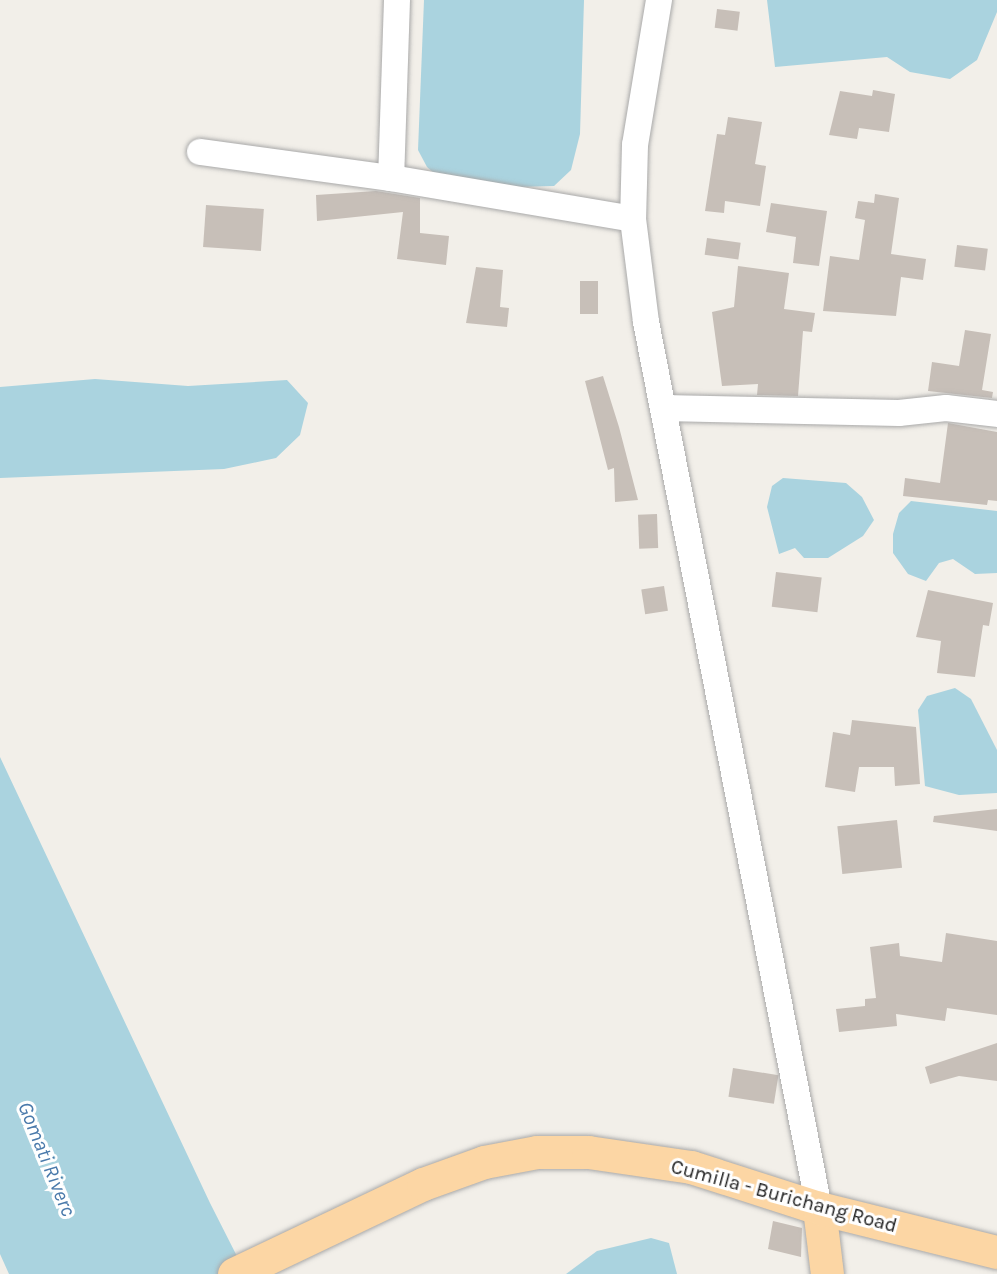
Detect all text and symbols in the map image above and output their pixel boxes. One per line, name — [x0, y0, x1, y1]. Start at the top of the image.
water label: Gomati Riverc — [13, 1098, 81, 1220]
street label: Cumilla - Burichang Road — [668, 1154, 900, 1238]

